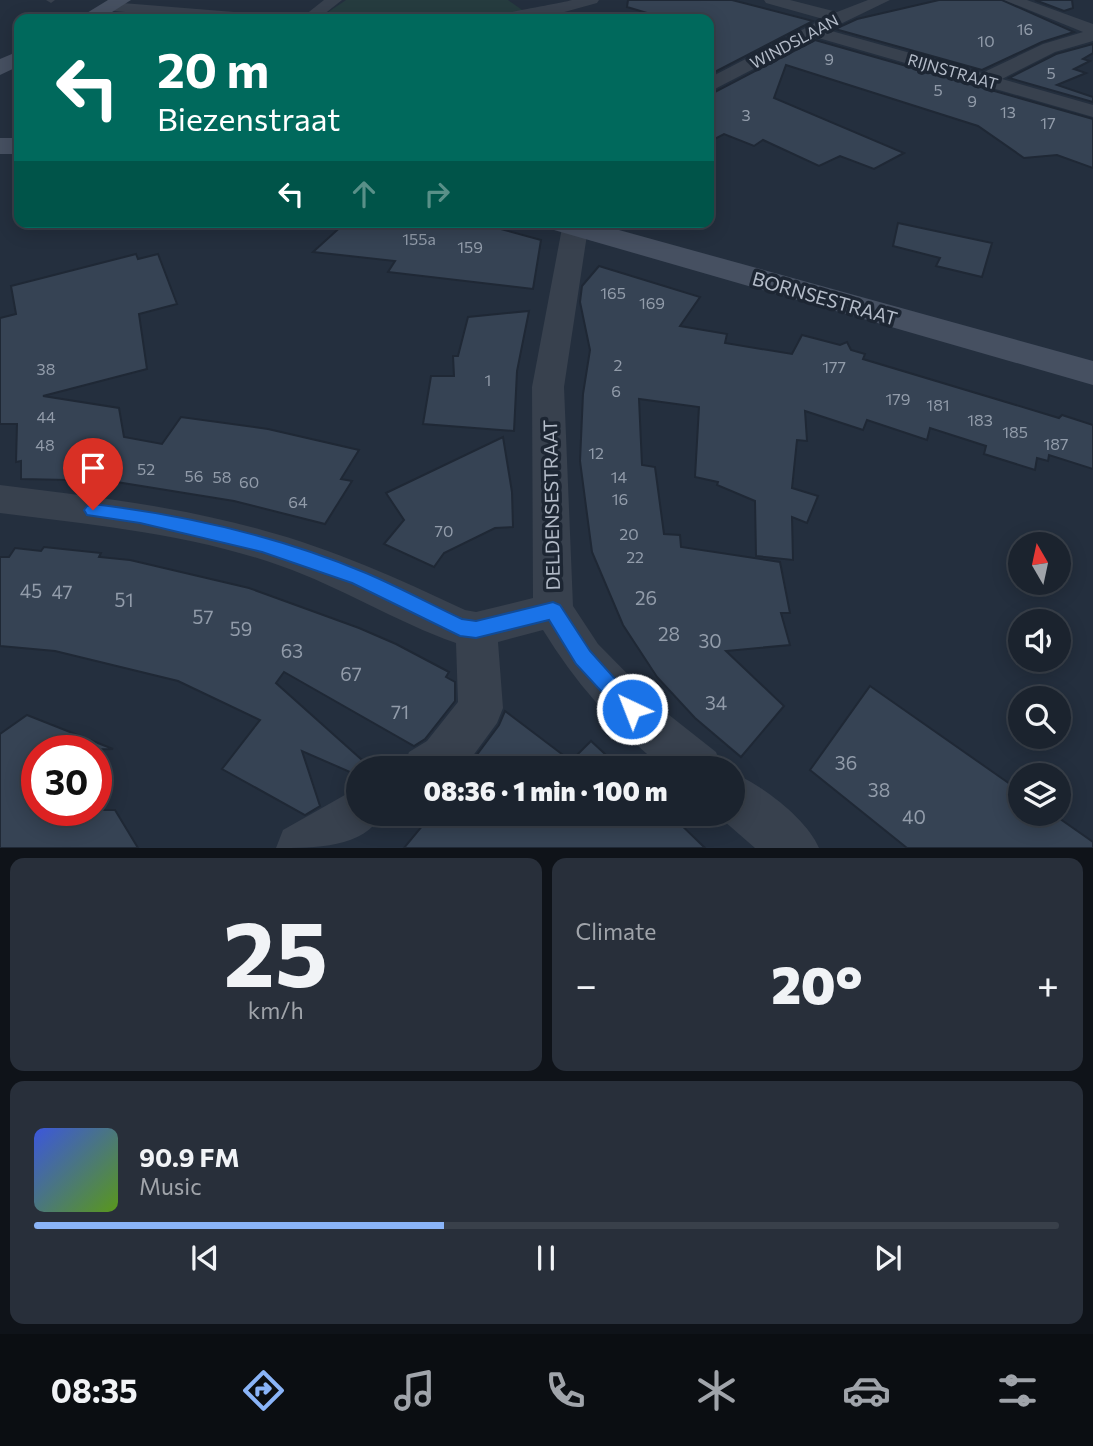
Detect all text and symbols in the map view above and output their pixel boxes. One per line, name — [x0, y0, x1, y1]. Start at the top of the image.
street label: WINDSLAAN — [747, 10, 841, 72]
house number: 16 — [1017, 19, 1033, 38]
house number: 10 — [977, 31, 995, 50]
text: 20 m — [157, 38, 269, 98]
icon: left — [42, 42, 133, 133]
house number: 9 — [824, 49, 834, 68]
street label: RIJNSTRAAT — [906, 49, 1000, 93]
house number: 5 — [1046, 63, 1056, 82]
house number: 5 — [933, 80, 943, 99]
house number: 9 — [967, 91, 977, 110]
text: Biezenstraat — [157, 98, 341, 138]
house number: 13 — [1000, 102, 1016, 121]
house number: 3 — [741, 105, 751, 124]
house number: 17 — [1040, 113, 1056, 132]
icon: left — [272, 175, 310, 213]
icon: ahead — [345, 175, 383, 213]
icon: right — [418, 175, 456, 213]
house number: 155a — [402, 229, 436, 248]
house number: 159 — [457, 237, 483, 256]
street label: BORNSESTRAAT — [750, 266, 900, 330]
house number: 165 — [600, 283, 626, 302]
house number: 169 — [639, 293, 665, 312]
house number: 2 — [614, 355, 623, 374]
house number: 177 — [822, 357, 846, 376]
house number: 38 — [37, 359, 55, 378]
house number: 1 — [485, 370, 491, 389]
house number: 6 — [611, 381, 621, 400]
house number: 179 — [886, 389, 910, 408]
house number: 181 — [926, 395, 950, 414]
house number: 44 — [36, 407, 56, 426]
house number: 183 — [967, 410, 993, 429]
street label: DELDENSESTRAAT — [538, 419, 564, 591]
house number: 185 — [1002, 422, 1028, 441]
house number: 187 — [1044, 434, 1068, 453]
house number: 48 — [35, 435, 55, 454]
pin — [63, 438, 123, 510]
house number: 12 — [588, 443, 604, 462]
icon: arrive — [74, 449, 112, 487]
house number: 52 — [137, 459, 155, 478]
house number: 56 — [185, 466, 203, 485]
house number: 58 — [213, 467, 231, 486]
house number: 14 — [611, 467, 628, 486]
house number: 60 — [239, 472, 259, 491]
house number: 16 — [612, 489, 628, 508]
house number: 64 — [288, 492, 308, 511]
house number: 70 — [435, 521, 453, 540]
house number: 20 — [619, 524, 639, 543]
north arrow — [1008, 532, 1071, 595]
map controls — [1008, 532, 1071, 826]
house number: 22 — [626, 547, 644, 566]
house number: 45 — [20, 579, 42, 602]
house number: 47 — [51, 580, 73, 603]
house number: 26 — [635, 586, 657, 609]
house number: 51 — [114, 588, 134, 611]
house number: 57 — [193, 605, 213, 628]
button: sound — [1008, 609, 1071, 672]
house number: 59 — [230, 617, 252, 640]
house number: 28 — [658, 622, 680, 645]
house number: 30 — [698, 629, 722, 652]
house number: 63 — [281, 639, 303, 662]
house number: 67 — [340, 662, 362, 685]
position arrow — [595, 672, 669, 746]
button: search — [1008, 686, 1071, 749]
house number: 34 — [705, 691, 727, 714]
house number: 71 — [391, 700, 409, 723]
speed limit sign: 30 — [21, 735, 112, 826]
house number: 36 — [835, 751, 857, 774]
button: layers — [1008, 763, 1071, 826]
text: 08:36 · 1 min · 100 m — [423, 775, 668, 806]
house number: 38 — [868, 778, 890, 801]
house number: 40 — [902, 805, 926, 828]
text: 25 — [223, 894, 328, 1006]
text: Climate — [576, 917, 657, 945]
text: 20° — [771, 951, 863, 1015]
text: − — [576, 960, 597, 1007]
text: + — [1037, 960, 1059, 1007]
text: km/h — [248, 996, 304, 1024]
text: 90.9 FM — [139, 1141, 240, 1172]
text: Music — [139, 1172, 202, 1200]
icon: previous — [186, 1239, 224, 1277]
icon: pause — [527, 1239, 565, 1277]
icon: next — [869, 1239, 907, 1277]
icon: directions — [239, 1366, 288, 1415]
icon: music — [390, 1366, 439, 1415]
icon: phone — [541, 1366, 590, 1415]
icon: climate — [692, 1366, 741, 1415]
icon: car — [842, 1366, 891, 1415]
icon: filters — [993, 1366, 1042, 1415]
text: 08:35 — [51, 1370, 138, 1410]

